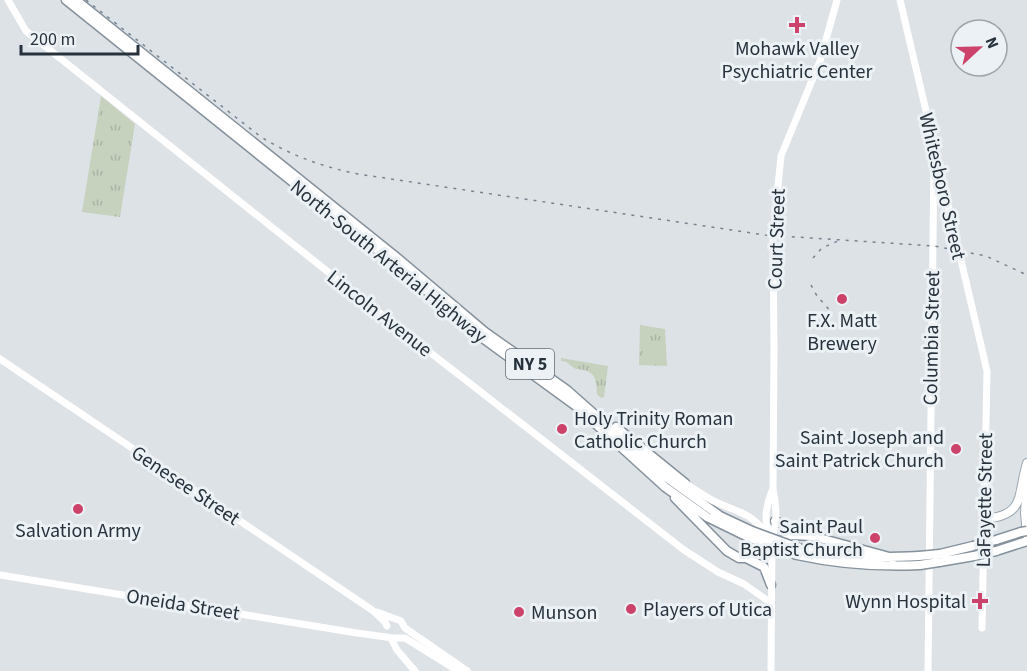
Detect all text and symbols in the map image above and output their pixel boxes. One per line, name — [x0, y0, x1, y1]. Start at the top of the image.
marker: Mohawk Valley Psychiatric Center — [788, 16, 806, 34]
scale bar — [21, 18, 138, 56]
north arrow — [949, 18, 1009, 78]
text: 200 m — [30, 27, 75, 52]
text: N — [980, 34, 1004, 52]
place label: Mohawk Valley Psychiatric Center — [722, 35, 872, 86]
street label: Whitesboro Street — [912, 110, 973, 263]
street label: North-South Arterial Highway — [284, 173, 493, 350]
street label: Court Street — [761, 188, 793, 290]
street label: Lincoln Avenue — [321, 264, 438, 364]
street label: Columbia Street — [917, 270, 947, 406]
marker: F.X. Matt Brewery — [835, 292, 849, 306]
place label: F.X. Matt Brewery — [807, 307, 877, 358]
road number: NY 5 — [506, 349, 554, 379]
place label: Holy Trinity Roman Catholic Church — [574, 405, 734, 456]
marker: Holy Trinity Roman Catholic Church — [555, 422, 569, 436]
place label: Saint Joseph and Saint Patrick Church — [775, 424, 944, 475]
street label: LaFayette Street — [970, 432, 1000, 568]
street label: Genesee Street — [126, 439, 245, 533]
marker: Saint Joseph and Saint Patrick Church — [949, 442, 963, 456]
marker: Salvation Army — [71, 502, 85, 516]
place label: Saint Paul Baptist Church — [740, 513, 863, 564]
place label: Salvation Army — [15, 517, 142, 545]
marker: Saint Paul Baptist Church — [868, 531, 882, 545]
street label: Oneida Street — [124, 582, 242, 628]
place label: Wynn Hospital — [845, 588, 966, 616]
marker: Wynn Hospital — [971, 592, 989, 610]
place label: Players of Utica — [643, 596, 772, 624]
place label: Munson — [531, 599, 598, 627]
marker: Players of Utica — [624, 602, 638, 616]
marker: Munson — [512, 605, 526, 619]

